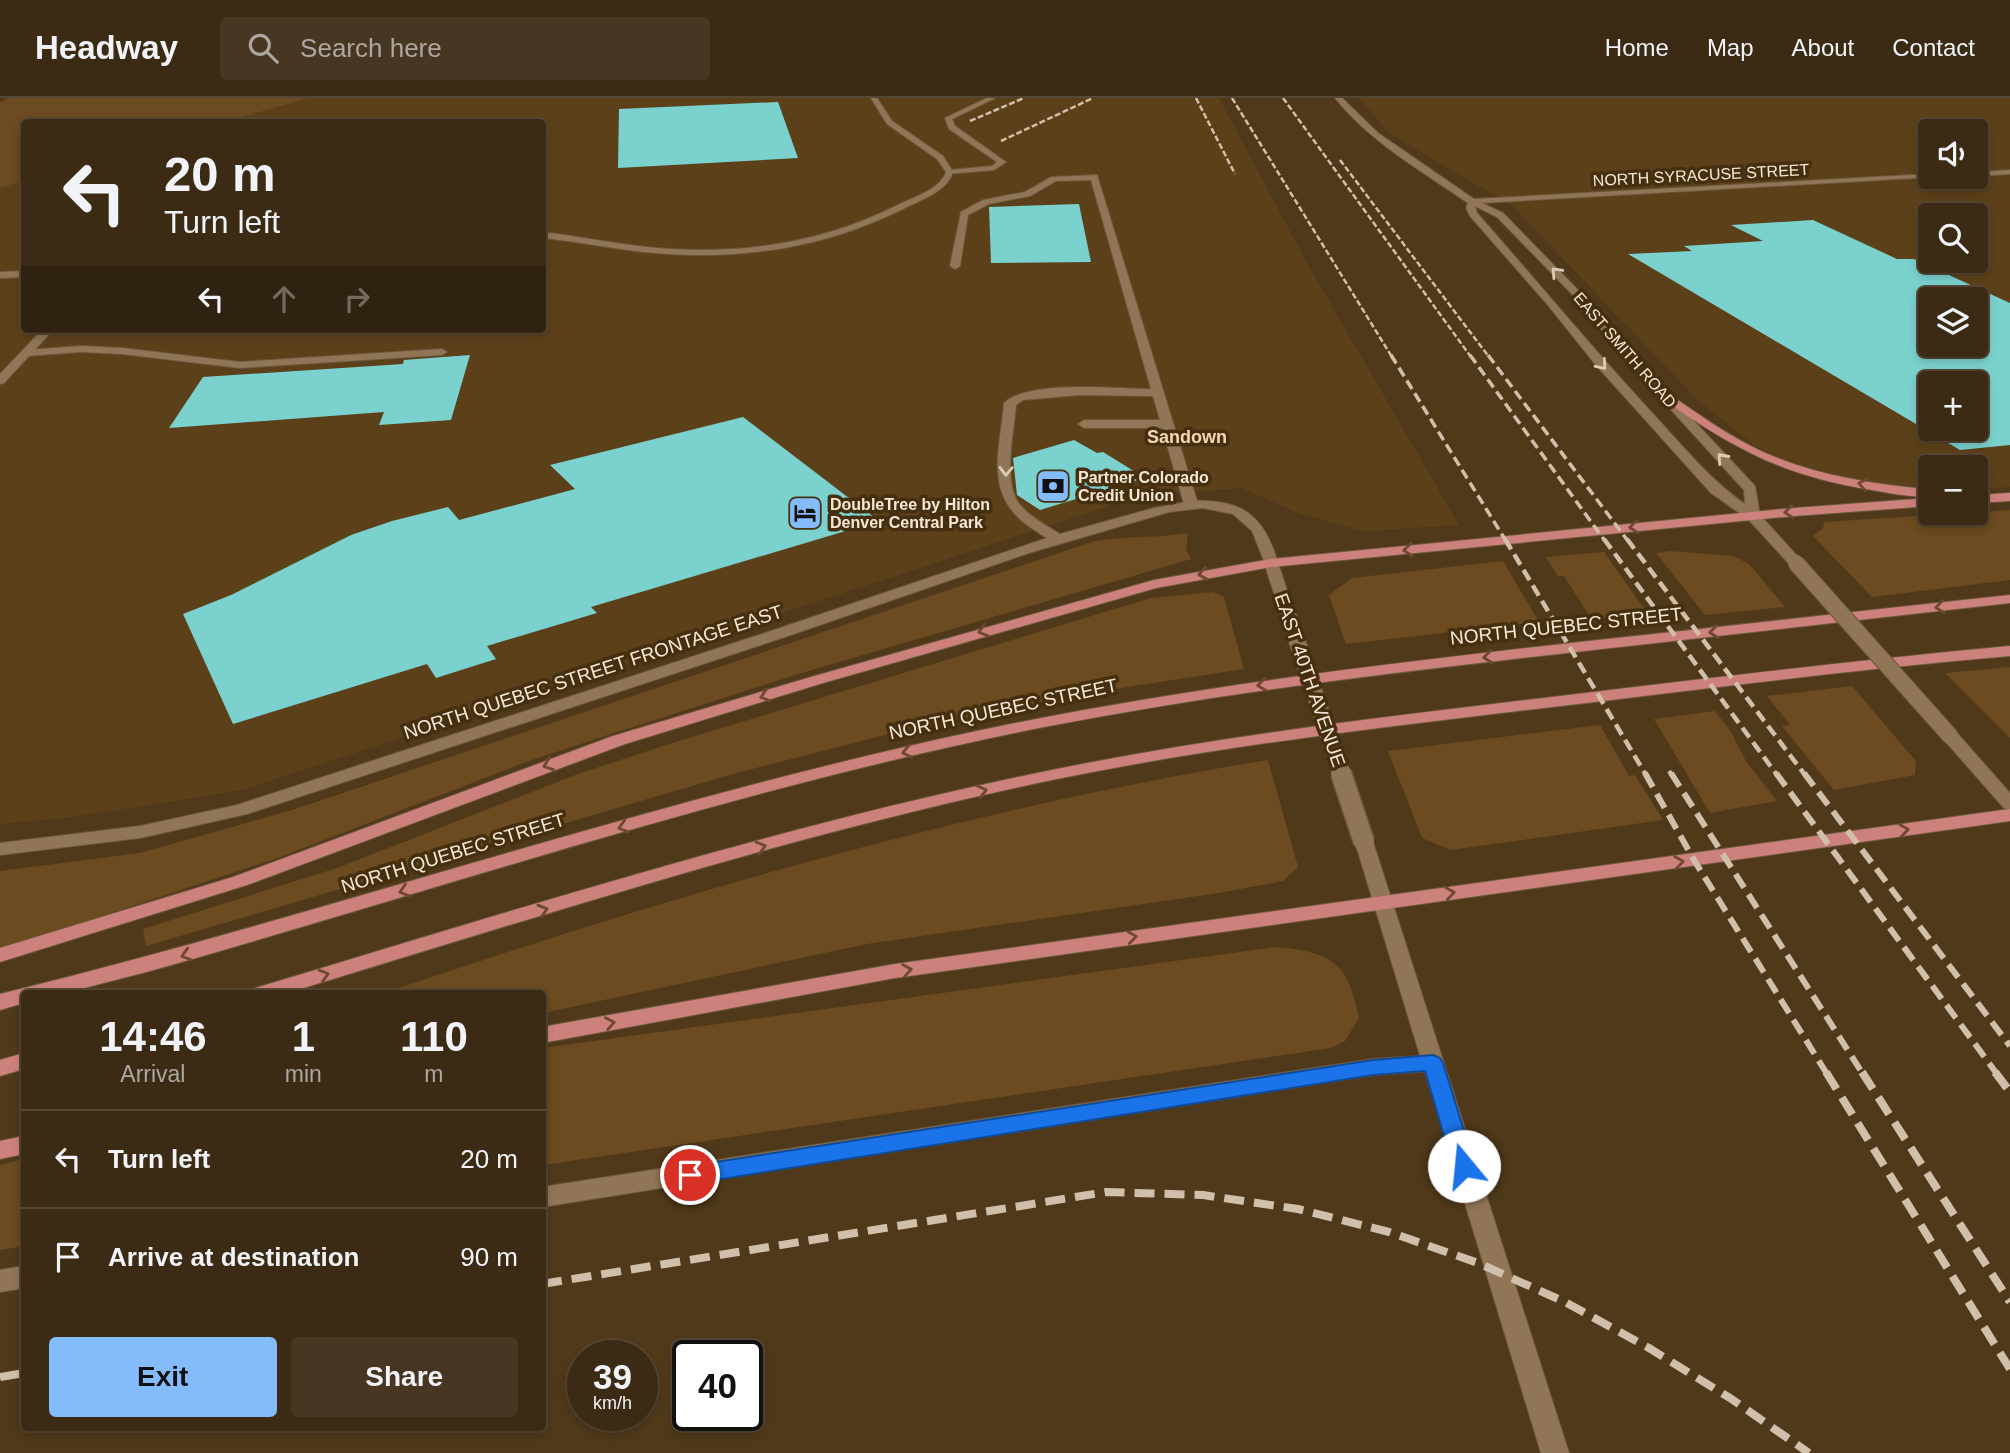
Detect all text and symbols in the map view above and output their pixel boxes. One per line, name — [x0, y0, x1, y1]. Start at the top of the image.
search box — [220, 17, 710, 80]
text: Headway — [35, 29, 178, 66]
icon: search — [244, 29, 282, 67]
text: Search here — [300, 33, 442, 63]
text: Home — [1605, 34, 1669, 61]
text: Map — [1707, 34, 1754, 61]
text: About — [1792, 34, 1854, 61]
text: Contact — [1892, 34, 1975, 61]
map controls — [1918, 119, 1988, 525]
button: sound — [1918, 119, 1988, 189]
icon: left — [49, 147, 140, 238]
text: 20 m — [164, 147, 276, 201]
street label: NORTH SYRACUSE STREET — [1592, 161, 1810, 189]
button: search — [1918, 203, 1988, 273]
text: Turn left — [164, 204, 280, 240]
one-way arrow — [1552, 267, 1565, 280]
icon: left — [192, 280, 230, 318]
icon: ahead — [265, 280, 303, 318]
icon: right — [338, 280, 376, 318]
button: layers — [1918, 287, 1988, 357]
street label: EAST SMITH ROAD — [1571, 289, 1679, 411]
one-way arrow — [1594, 356, 1606, 369]
button: + — [1918, 371, 1988, 441]
district label: Sandown — [1147, 427, 1227, 447]
one-way arrow — [1718, 453, 1730, 466]
button: − — [1918, 455, 1988, 525]
one-way arrow — [998, 465, 1013, 476]
bank icon: Partner Colorado Credit Union — [1034, 467, 1072, 505]
place label: Partner Colorado Credit Union — [1078, 469, 1209, 504]
one-way arrow — [1857, 477, 1869, 492]
hotel icon: DoubleTree by Hilton Denver Central Park — [786, 494, 824, 532]
place label: DoubleTree by Hilton Denver Central Park — [830, 496, 990, 531]
one-way arrow — [1783, 504, 1794, 519]
one-way arrow — [1628, 519, 1639, 534]
one-way arrow — [1402, 542, 1413, 557]
one-way arrow — [1198, 566, 1209, 581]
street label: EAST 40TH AVENUE — [1270, 591, 1350, 769]
one-way arrow — [1934, 599, 1945, 614]
street label: NORTH QUEBEC STREET FRONTAGE EAST — [401, 601, 785, 743]
street label: NORTH QUEBEC STREET — [1449, 603, 1683, 649]
one-way arrow — [978, 623, 990, 638]
one-way arrow — [1708, 624, 1719, 639]
one-way arrow — [1482, 650, 1493, 665]
street label: NORTH QUEBEC STREET — [887, 674, 1119, 743]
one-way arrow — [1256, 677, 1268, 692]
one-way arrow — [759, 687, 771, 702]
one-way arrow — [901, 743, 913, 758]
one-way arrow — [543, 757, 555, 771]
one-way arrow — [976, 785, 988, 800]
street label: NORTH QUEBEC STREET — [339, 809, 568, 897]
one-way arrow — [617, 818, 629, 833]
one-way arrow — [1898, 823, 1910, 838]
one-way arrow — [755, 841, 767, 855]
one-way arrow — [1673, 855, 1684, 870]
one-way arrow — [399, 882, 411, 897]
one-way arrow — [1445, 886, 1456, 901]
one-way arrow — [536, 904, 548, 919]
one-way arrow — [1126, 930, 1138, 945]
one-way arrow — [180, 946, 192, 961]
one-way arrow — [901, 962, 913, 977]
one-way arrow — [318, 968, 330, 983]
text: 14:46 — [99, 1013, 207, 1060]
text: 1 — [292, 1013, 315, 1060]
text: 110 — [400, 1013, 468, 1060]
one-way arrow — [604, 1016, 616, 1031]
text: Arrival — [120, 1061, 185, 1087]
text: min — [285, 1061, 322, 1087]
text: m — [424, 1061, 444, 1087]
position arrow — [1427, 1129, 1501, 1203]
icon: left — [49, 1140, 87, 1178]
text: Turn left — [108, 1144, 210, 1174]
text: 20 m — [460, 1144, 518, 1174]
pin — [660, 1145, 720, 1205]
icon: arrive — [671, 1156, 709, 1194]
icon: arrive — [49, 1238, 87, 1276]
text: Arrive at destination — [108, 1242, 359, 1272]
text: 90 m — [460, 1242, 518, 1272]
button: Exit — [49, 1337, 277, 1417]
button: Share — [291, 1337, 518, 1417]
speed limit sign: 40 — [672, 1340, 763, 1431]
text: 39 — [593, 1357, 632, 1396]
text: km/h — [593, 1393, 632, 1413]

